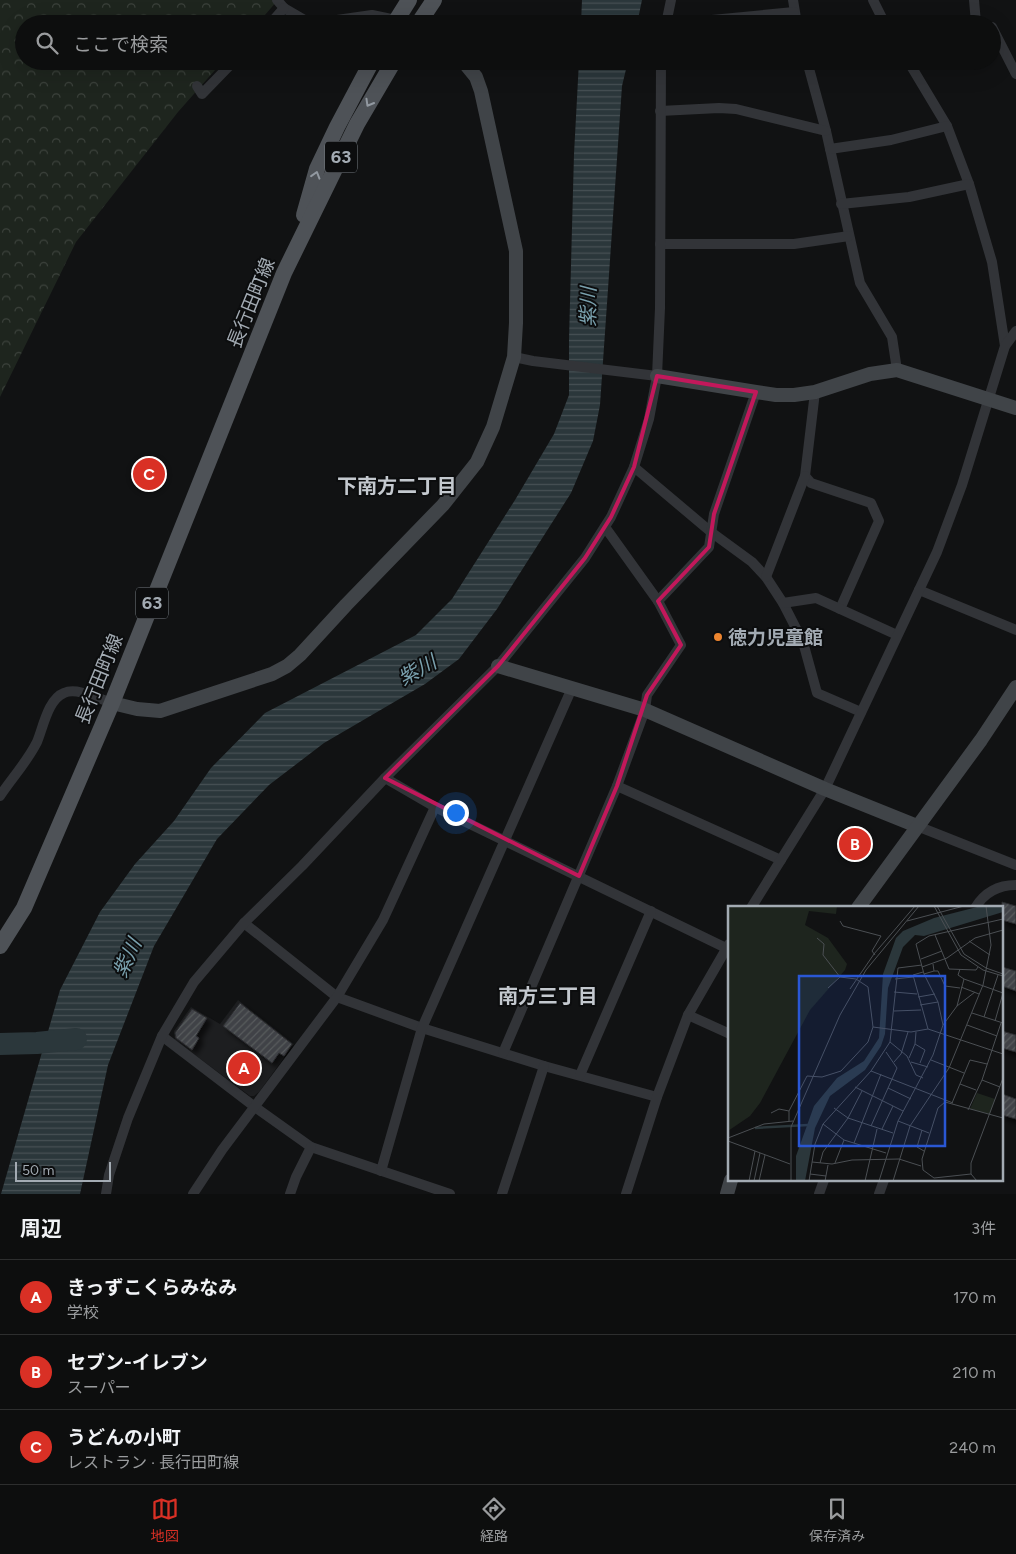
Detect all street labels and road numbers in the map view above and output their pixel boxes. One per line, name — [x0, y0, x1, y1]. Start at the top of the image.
road number: 63 — [325, 142, 357, 172]
street label: 長行田町線 — [223, 255, 279, 351]
road number: 63 — [136, 588, 168, 618]
street label: 長行田町線 — [71, 631, 127, 727]

